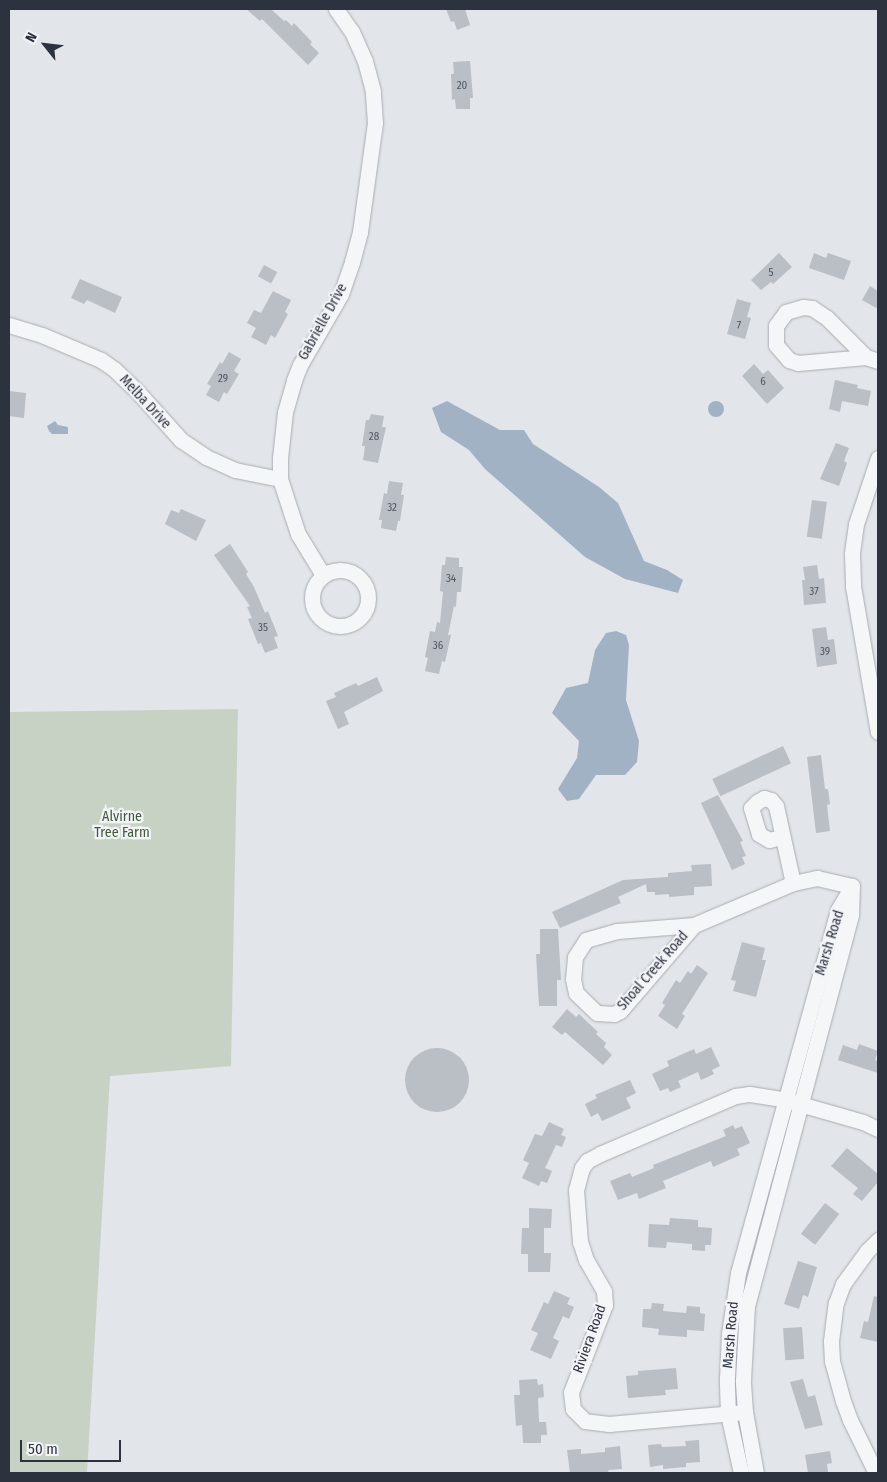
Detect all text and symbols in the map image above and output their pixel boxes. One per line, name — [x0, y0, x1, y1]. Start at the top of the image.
north arrow — [20, 20, 70, 70]
text: N — [22, 30, 41, 45]
house number: 20 — [457, 79, 467, 93]
house number: 5 — [768, 266, 774, 280]
street label: Gabrielle Drive — [295, 281, 351, 363]
house number: 7 — [737, 319, 741, 333]
street label: Melba Drive — [116, 372, 174, 432]
house number: 29 — [218, 372, 228, 386]
house number: 6 — [760, 375, 766, 389]
house number: 28 — [369, 430, 379, 444]
house number: 32 — [387, 501, 397, 515]
house number: 34 — [446, 572, 456, 586]
house number: 37 — [809, 585, 819, 599]
house number: 35 — [258, 621, 268, 635]
house number: 36 — [433, 639, 443, 653]
house number: 39 — [820, 645, 830, 659]
park label: Alvirne Tree Farm — [94, 809, 150, 842]
street label: Marsh Road — [812, 908, 848, 978]
street label: Shoal Creek Road — [614, 928, 692, 1014]
street label: Marsh Road — [720, 1301, 742, 1369]
street label: Riviera Road — [570, 1303, 610, 1375]
scale bar — [22, 1430, 124, 1462]
text: 50 m — [28, 1440, 58, 1458]

